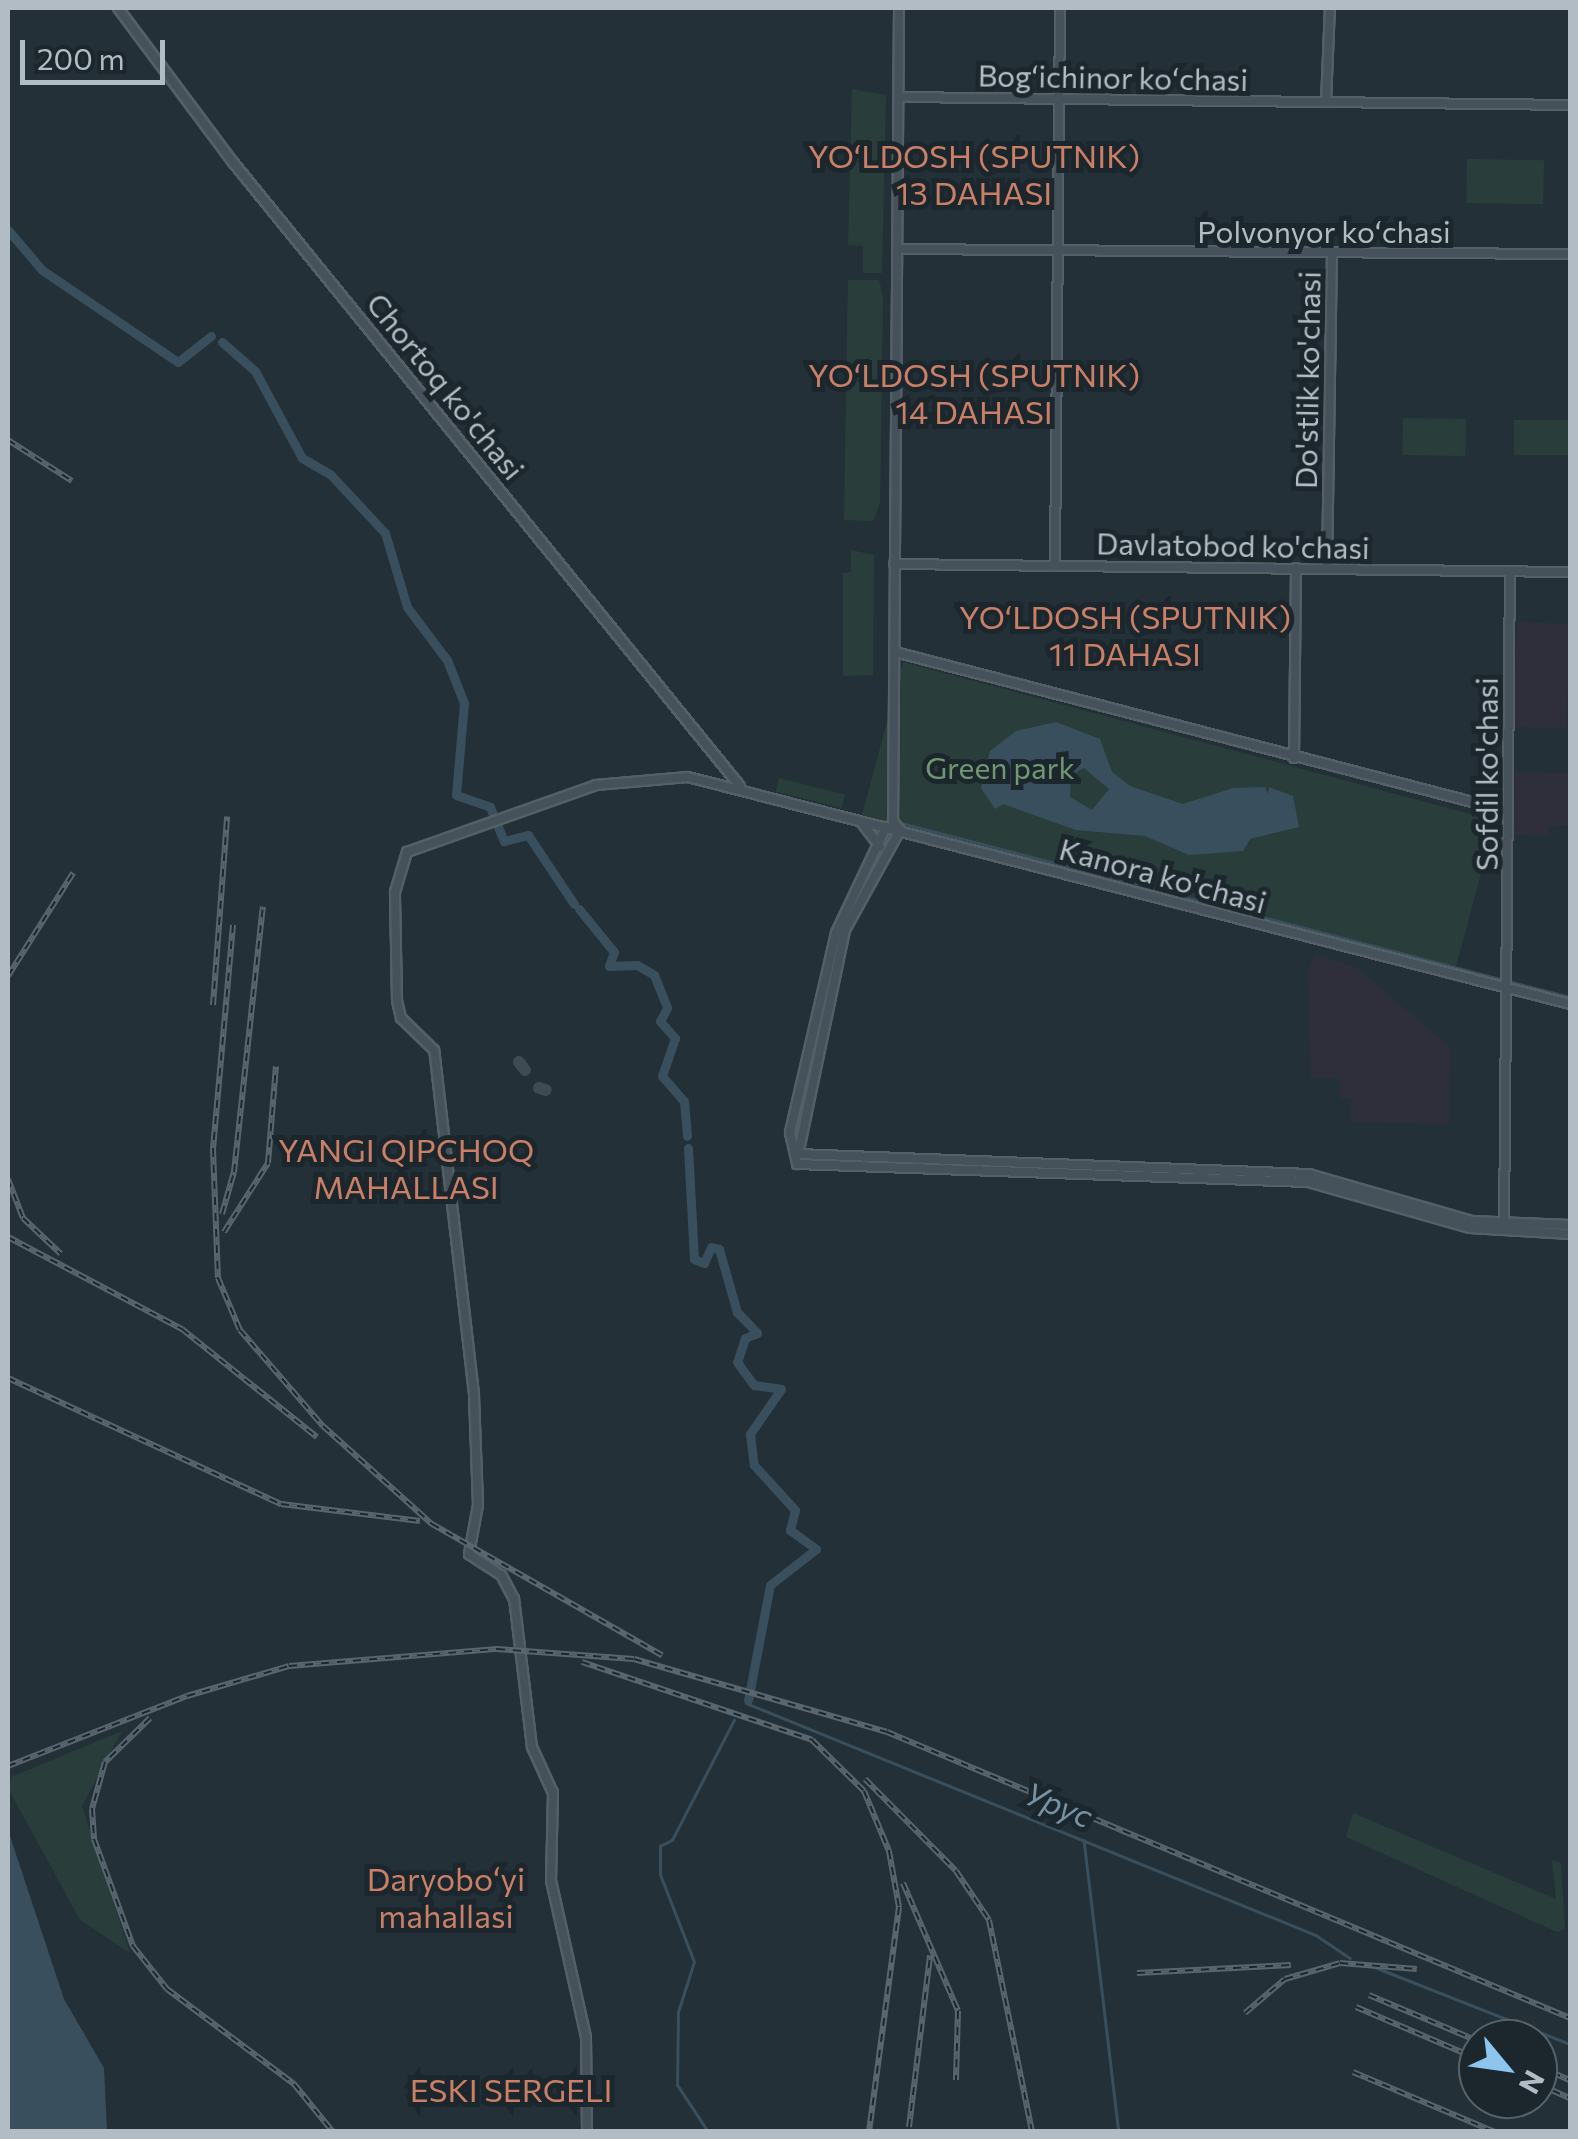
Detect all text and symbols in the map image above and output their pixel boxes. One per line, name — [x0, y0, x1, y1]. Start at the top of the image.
scale bar — [25, 20, 170, 82]
text: 200 m — [37, 39, 125, 76]
street label: Bogʻichinor koʻchasi — [978, 57, 1248, 97]
district label: YO‘LDOSH (SPUTNIK) 13 DAHASI — [786, 137, 1162, 212]
street label: Polvonyor koʻchasi — [1197, 213, 1451, 249]
street label: Do'stlik ko'chasi — [1287, 271, 1327, 489]
street label: Chortoq ko'chasi — [360, 285, 532, 487]
district label: YO‘LDOSH (SPUTNIK) 14 DAHASI — [786, 356, 1162, 431]
street label: Davlatobod ko'chasi — [1096, 525, 1370, 565]
district label: YO‘LDOSH (SPUTNIK) 11 DAHASI — [937, 598, 1313, 673]
street label: Sofdil ko'chasi — [1468, 677, 1504, 871]
park label: Green park — [925, 749, 1075, 785]
street label: Kanora ko'chasi — [1056, 830, 1270, 920]
district label: YANGI QIPCHOQ MAHALLASI — [262, 1131, 550, 1206]
water label: Урус — [1020, 1773, 1098, 1835]
district label: Daryoboʻyi mahallasi — [367, 1860, 525, 1935]
north arrow — [1458, 2019, 1558, 2119]
text: N — [1513, 2065, 1552, 2100]
district label: ESKI SERGELI — [395, 2070, 627, 2108]

